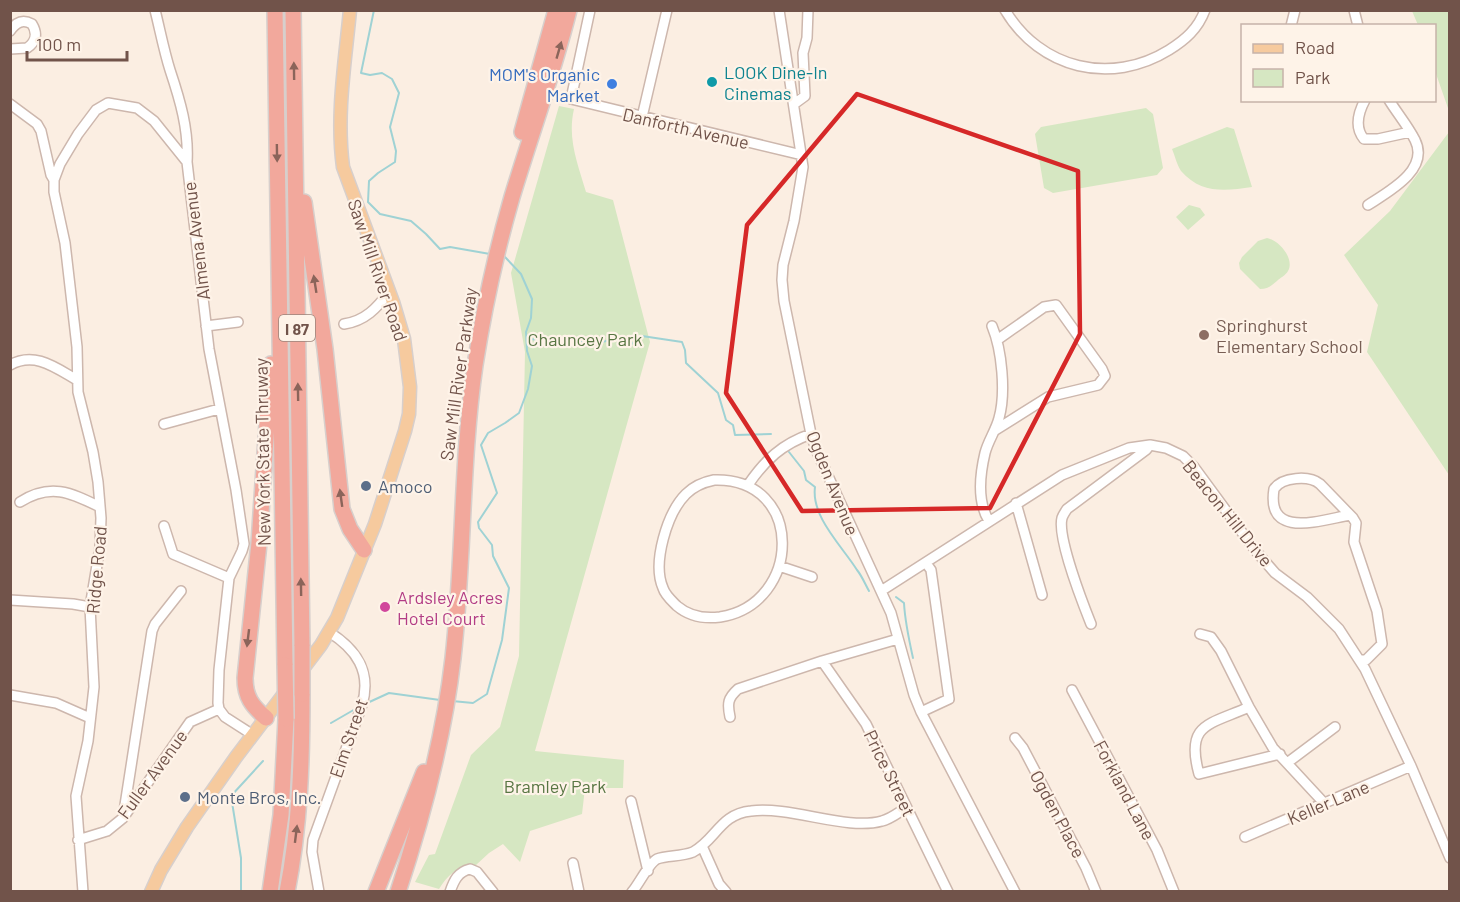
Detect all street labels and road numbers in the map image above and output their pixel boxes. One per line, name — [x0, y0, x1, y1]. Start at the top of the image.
street label: Danforth Avenue — [621, 103, 751, 153]
street label: Almena Avenue — [178, 181, 214, 301]
street label: Saw Mill River Road — [343, 196, 413, 344]
street label: Saw Mill River Parkway — [435, 286, 481, 462]
road number: I 87 — [279, 315, 315, 341]
street label: New York State Thruway — [249, 358, 275, 546]
street label: Ogden Avenue — [802, 428, 864, 538]
street label: Beacon Hill Drive — [1178, 455, 1278, 571]
street label: Ridge Road — [81, 525, 111, 615]
street label: Elm Street — [324, 695, 372, 781]
street label: Fuller Avenue — [112, 725, 192, 823]
street label: Price Street — [860, 726, 920, 820]
street label: Forkland Lane — [1090, 736, 1160, 844]
street label: Ogden Place — [1026, 766, 1090, 862]
street label: Keller Lane — [1284, 775, 1372, 829]

